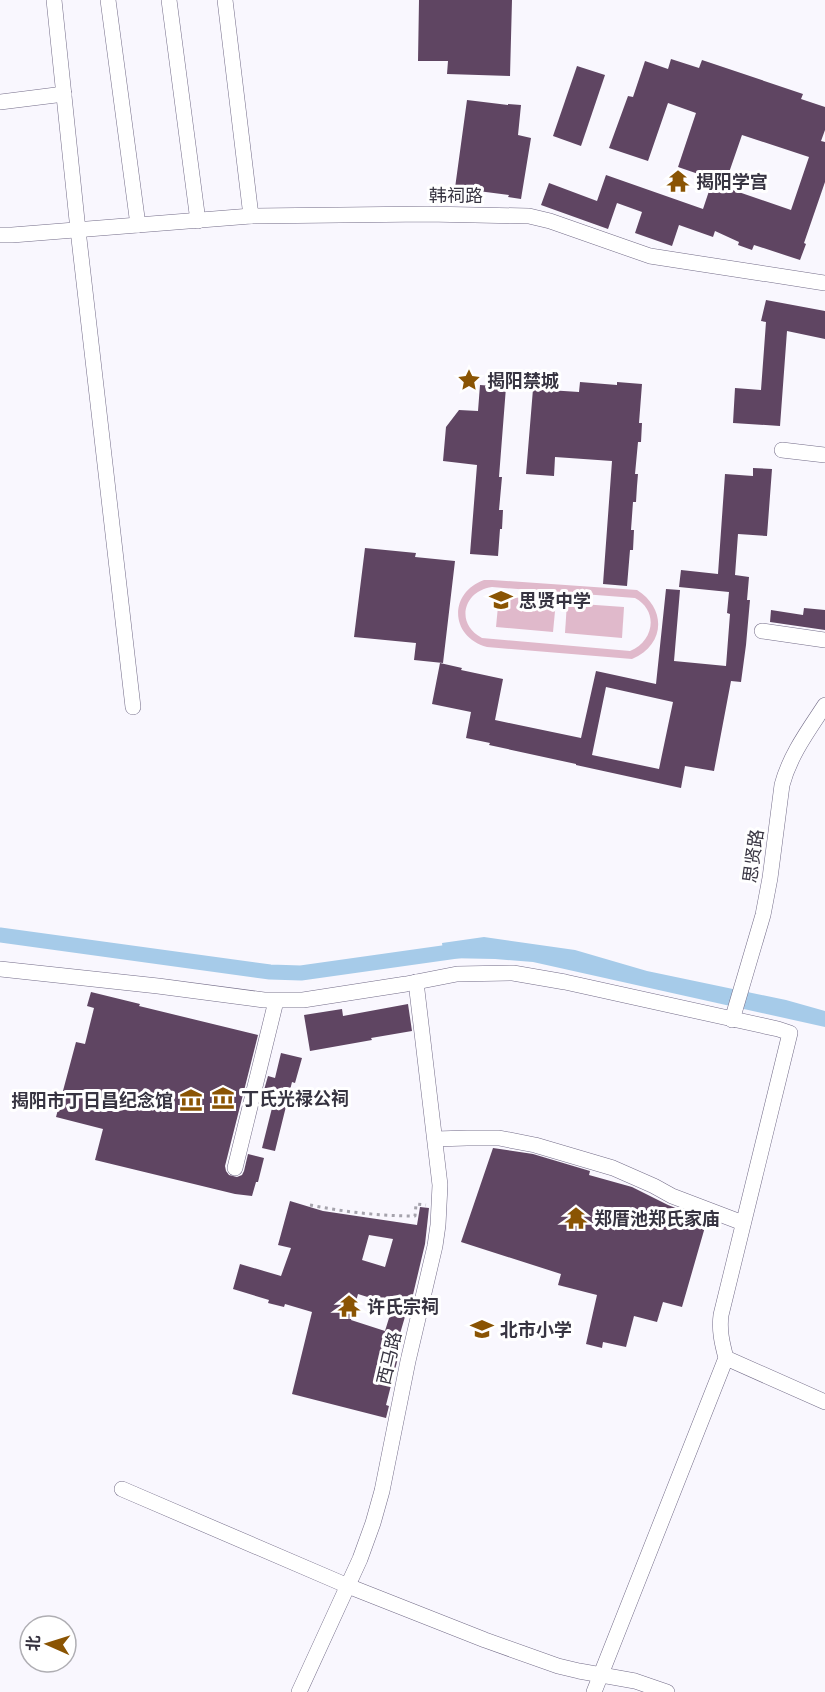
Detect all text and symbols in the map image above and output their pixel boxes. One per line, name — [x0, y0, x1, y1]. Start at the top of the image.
temple icon: 揭阳学宫 — [665, 168, 691, 194]
place label: 揭阳学宫 — [696, 168, 768, 195]
street label: 韩祠路 — [429, 182, 483, 209]
place icon: 揭阳禁城 — [456, 367, 482, 393]
place label: 揭阳禁城 — [487, 367, 559, 394]
school or university icon: 思贤中学 — [488, 587, 514, 613]
place label: 思贤中学 — [519, 587, 591, 614]
street label: 思贤路 — [736, 827, 770, 885]
museum icon: 丁氏光禄公祠 — [210, 1085, 236, 1111]
place label: 丁氏光禄公祠 — [241, 1085, 349, 1112]
place label: 揭阳市丁日昌纪念馆 — [11, 1087, 173, 1114]
museum icon: 揭阳市丁日昌纪念馆 — [178, 1087, 204, 1113]
temple icon: 郑厝池郑氏家庙 — [563, 1205, 589, 1231]
place label: 郑厝池郑氏家庙 — [594, 1205, 720, 1232]
temple icon: 许氏宗祠 — [336, 1293, 362, 1319]
place label: 许氏宗祠 — [367, 1293, 439, 1320]
school or university icon: 北市小学 — [469, 1316, 495, 1342]
place label: 北市小学 — [500, 1316, 572, 1343]
street label: 西马路 — [370, 1329, 408, 1387]
north arrow — [18, 1614, 78, 1674]
text: 北 — [21, 1635, 45, 1652]

